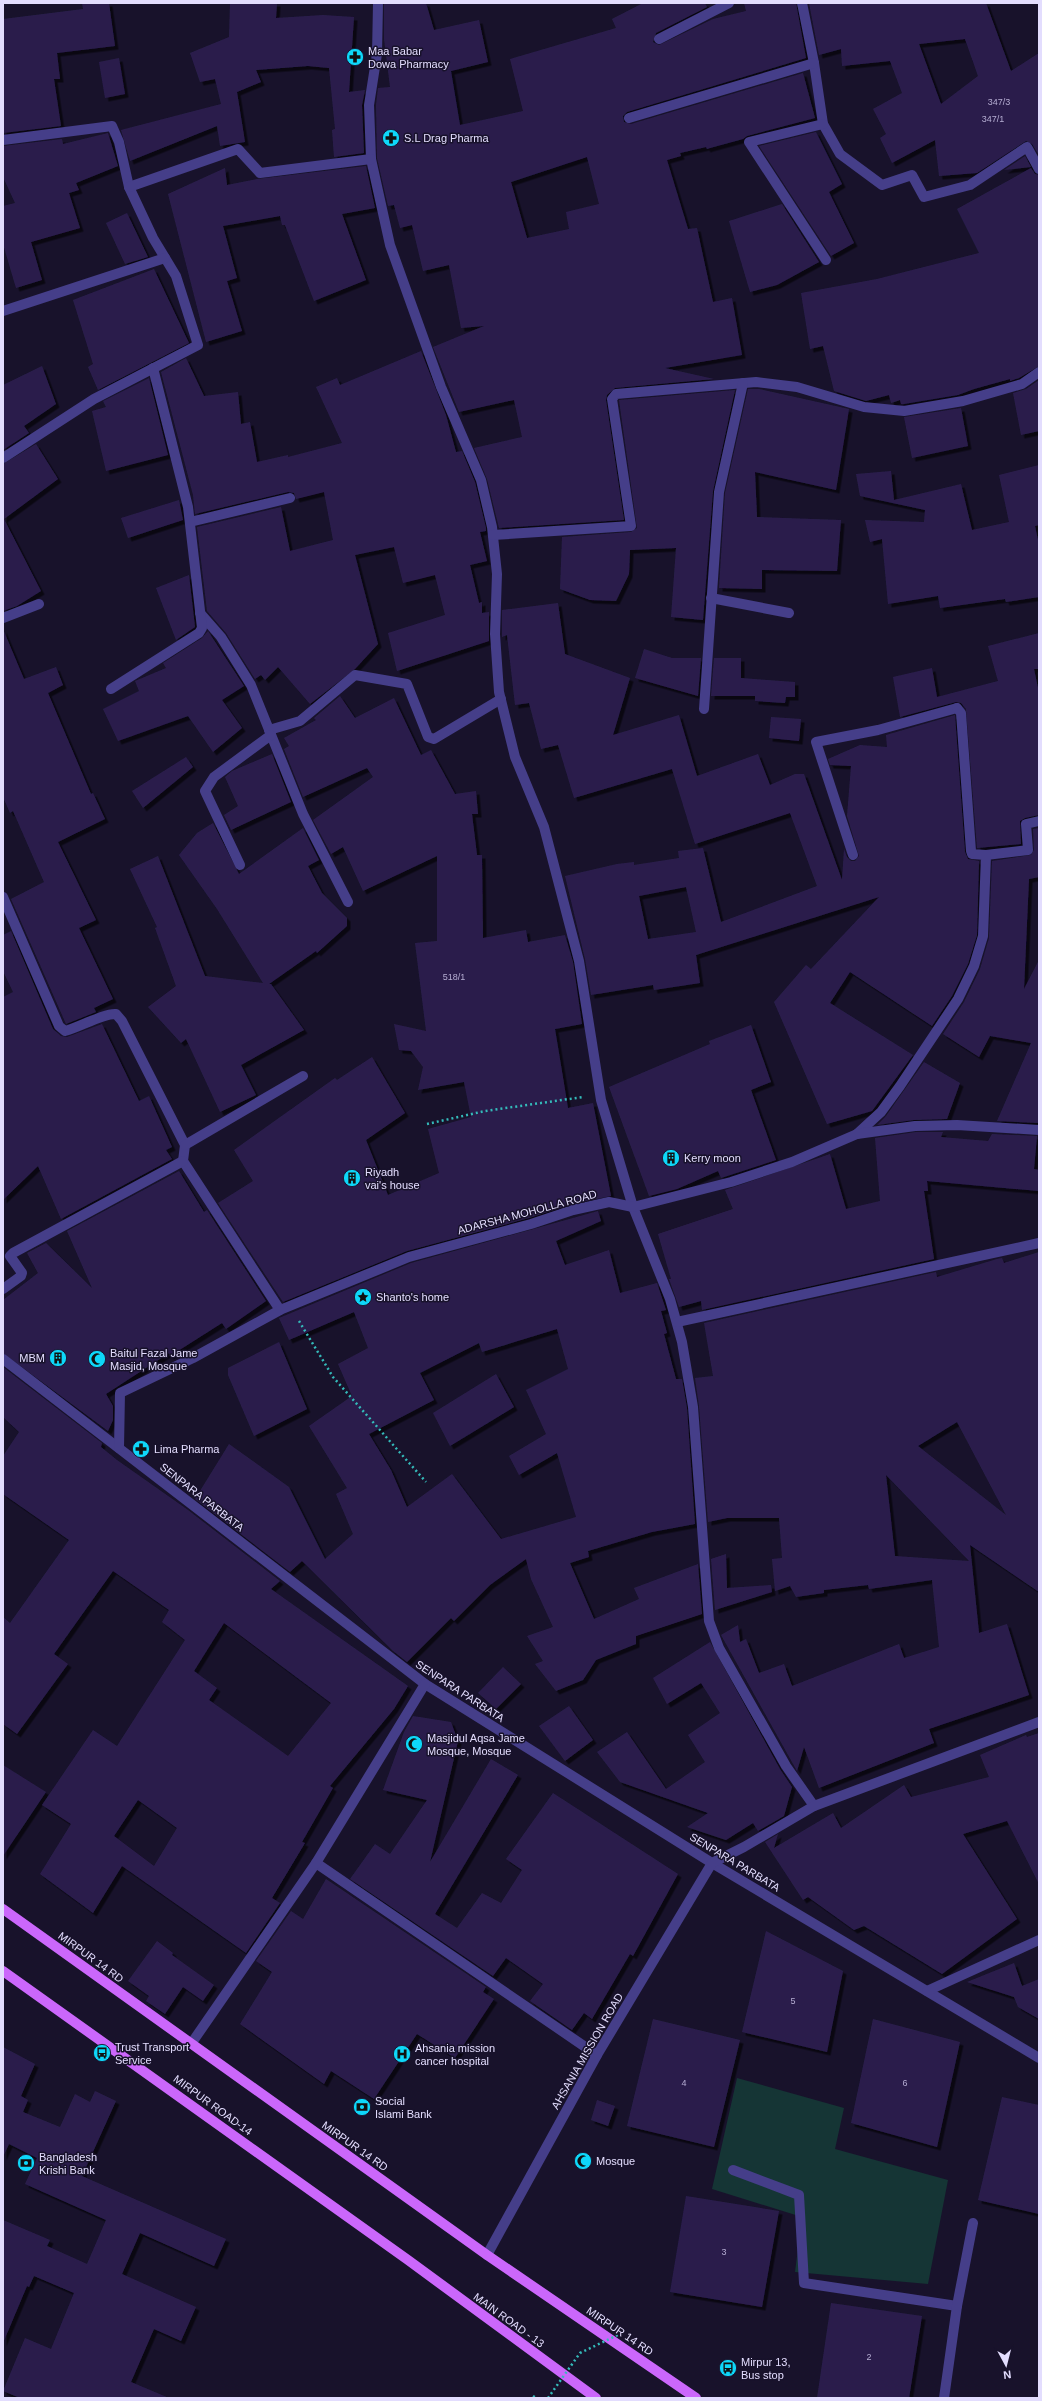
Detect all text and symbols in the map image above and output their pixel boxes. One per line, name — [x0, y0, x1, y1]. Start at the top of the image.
place label: Maa Babar Dowa Pharmacy — [368, 45, 449, 70]
pharmacy icon: Maa Babar Dowa Pharmacy — [345, 47, 365, 67]
house number: 347/3 — [988, 97, 1010, 107]
house number: 347/1 — [982, 114, 1004, 124]
pharmacy icon: S.L Drag Pharma — [381, 128, 401, 148]
place label: S.L Drag Pharma — [404, 132, 489, 144]
house number: 518/1 — [443, 972, 465, 982]
building icon: Kerry moon — [661, 1148, 681, 1168]
place label: Kerry moon — [684, 1152, 741, 1164]
place label: Riyadh vai's house — [365, 1166, 420, 1191]
building icon: Riyadh vai's house — [342, 1168, 362, 1188]
street label: ADARSHA MOHOLLA ROAD — [456, 1188, 598, 1236]
place icon: Shanto's home — [353, 1287, 373, 1307]
place label: Shanto's home — [376, 1291, 449, 1303]
place label: Baitul Fazal Jame Masjid, Mosque — [110, 1347, 197, 1372]
building icon: MBM — [48, 1348, 68, 1368]
mosque icon: Baitul Fazal Jame Masjid, Mosque — [87, 1349, 107, 1369]
place label: MBM — [19, 1352, 45, 1364]
pharmacy icon: Lima Pharma — [131, 1439, 151, 1459]
place label: Lima Pharma — [154, 1443, 220, 1455]
street label: SENPARA PARBATA — [158, 1461, 247, 1534]
street label: SENPARA PARBATA — [413, 1658, 507, 1724]
place label: Masjidul Aqsa Jame Mosque, Mosque — [427, 1732, 525, 1757]
mosque icon: Masjidul Aqsa Jame Mosque, Mosque — [404, 1734, 424, 1754]
street label: SENPARA PARBATA — [688, 1830, 783, 1894]
street label: MIRPUR 14 RD — [56, 1929, 126, 1985]
street label: AHSANIA MISSION ROAD — [549, 1991, 625, 2111]
house number: 5 — [790, 1996, 796, 2006]
place label: Trust Transport Service — [115, 2041, 189, 2066]
place label: Ahsania mission cancer hospital — [415, 2042, 495, 2067]
bus stop icon: Trust Transport Service — [92, 2043, 112, 2063]
hospital icon: Ahsania mission cancer hospital — [392, 2044, 412, 2064]
street label: MIRPUR ROAD-14 — [171, 2072, 255, 2138]
house number: 4 — [681, 2078, 687, 2088]
house number: 6 — [902, 2078, 908, 2088]
place label: Social Islami Bank — [375, 2095, 432, 2120]
bank icon: Social Islami Bank — [352, 2097, 372, 2117]
street label: MIRPUR 14 RD — [320, 2119, 390, 2173]
place label: Bangladesh Krishi Bank — [39, 2151, 97, 2176]
mosque icon: Mosque — [573, 2151, 593, 2171]
bank icon: Bangladesh Krishi Bank — [16, 2153, 36, 2173]
place label: Mosque — [596, 2155, 635, 2167]
house number: 3 — [721, 2247, 727, 2257]
street label: MAIN ROAD - 13 — [471, 2290, 547, 2350]
street label: MIRPUR 14 RD — [584, 2304, 656, 2358]
north arrow — [986, 2345, 1026, 2385]
house number: 2 — [866, 2352, 872, 2362]
place label: Mirpur 13, Bus stop — [741, 2356, 791, 2381]
bus stop icon: Mirpur 13, Bus stop — [718, 2358, 738, 2378]
text: N — [1002, 2368, 1012, 2381]

